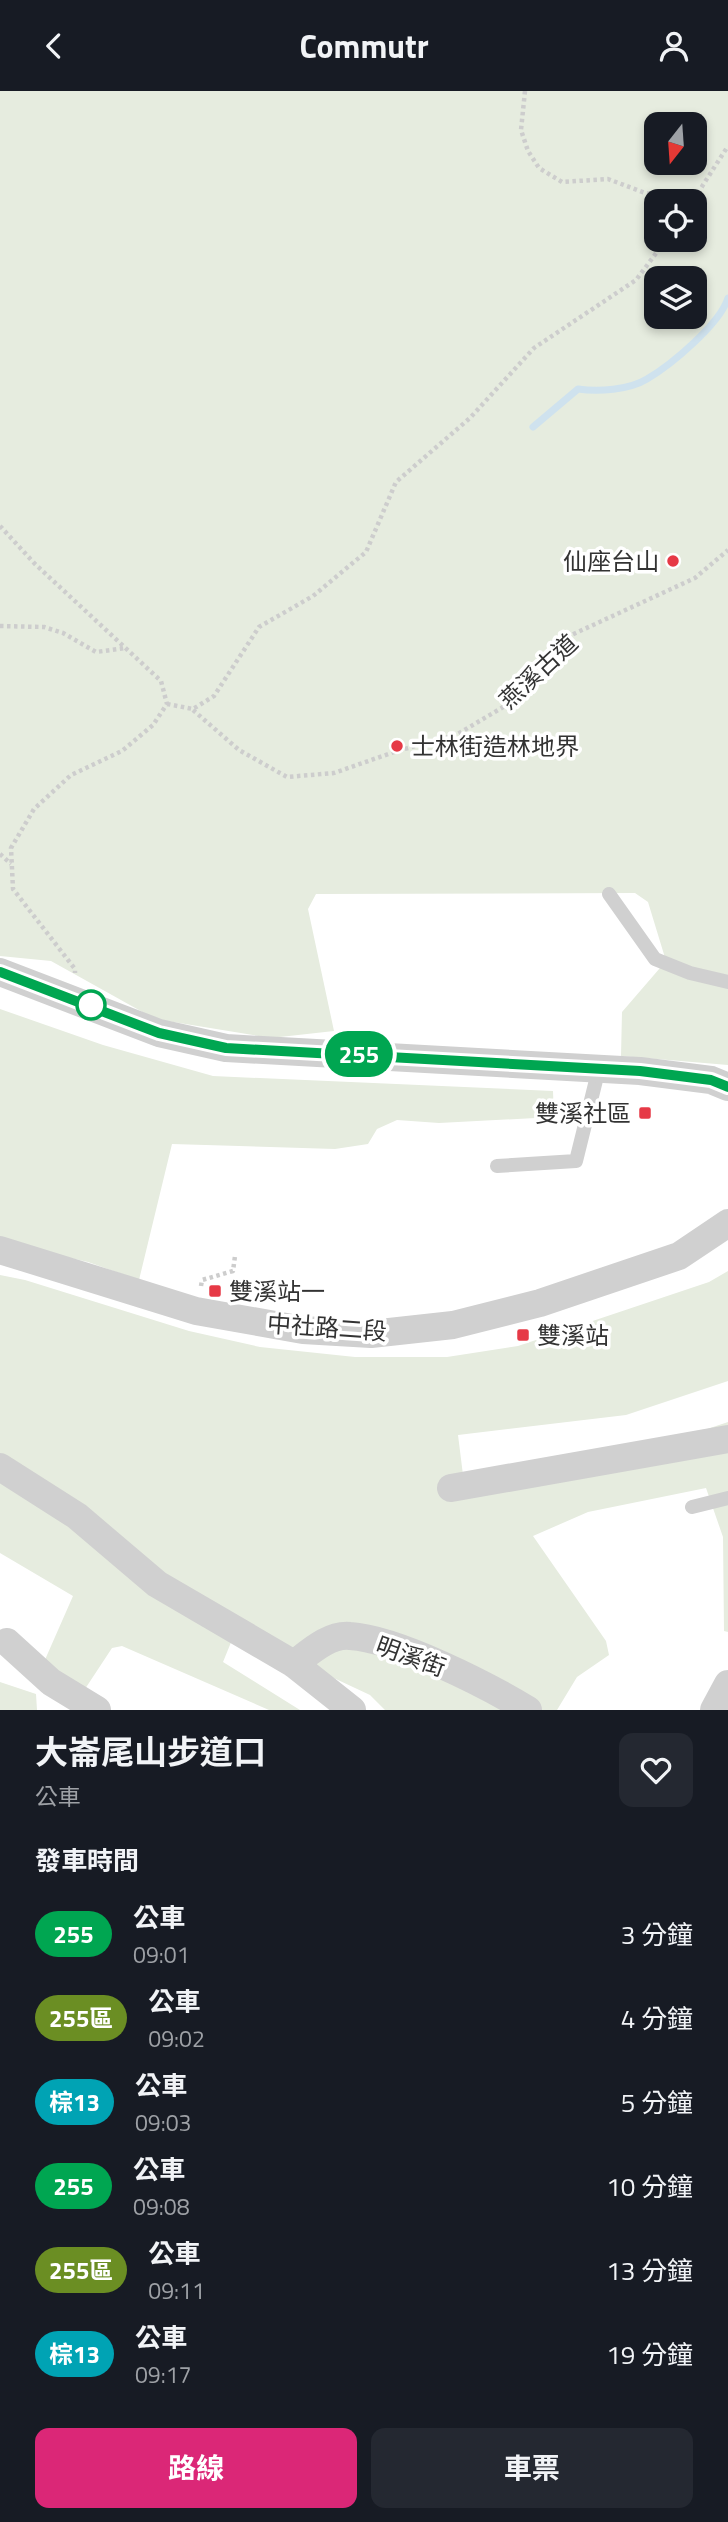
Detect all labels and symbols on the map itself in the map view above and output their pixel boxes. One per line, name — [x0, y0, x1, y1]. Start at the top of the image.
north arrow — [644, 112, 707, 175]
place label: 仙座台山 — [563, 543, 659, 579]
marker: 仙座台山 — [665, 553, 681, 569]
street label: 燕溪古道 — [491, 625, 585, 717]
place label: 士林街造林地界 — [411, 728, 579, 764]
marker: 士林街造林地界 — [389, 738, 405, 754]
unlabelled marker — [76, 990, 106, 1020]
line badge: 255 — [319, 1031, 399, 1077]
place label: 雙溪社區 — [535, 1095, 631, 1131]
marker: 雙溪社區 — [637, 1105, 653, 1121]
place label: 雙溪站一 — [229, 1273, 325, 1309]
marker: 雙溪站一 — [207, 1283, 223, 1299]
street label: 中社路二段 — [266, 1305, 388, 1349]
place label: 雙溪站 — [537, 1317, 609, 1353]
marker: 雙溪站 — [515, 1327, 531, 1343]
street label: 明溪街 — [371, 1627, 451, 1685]

